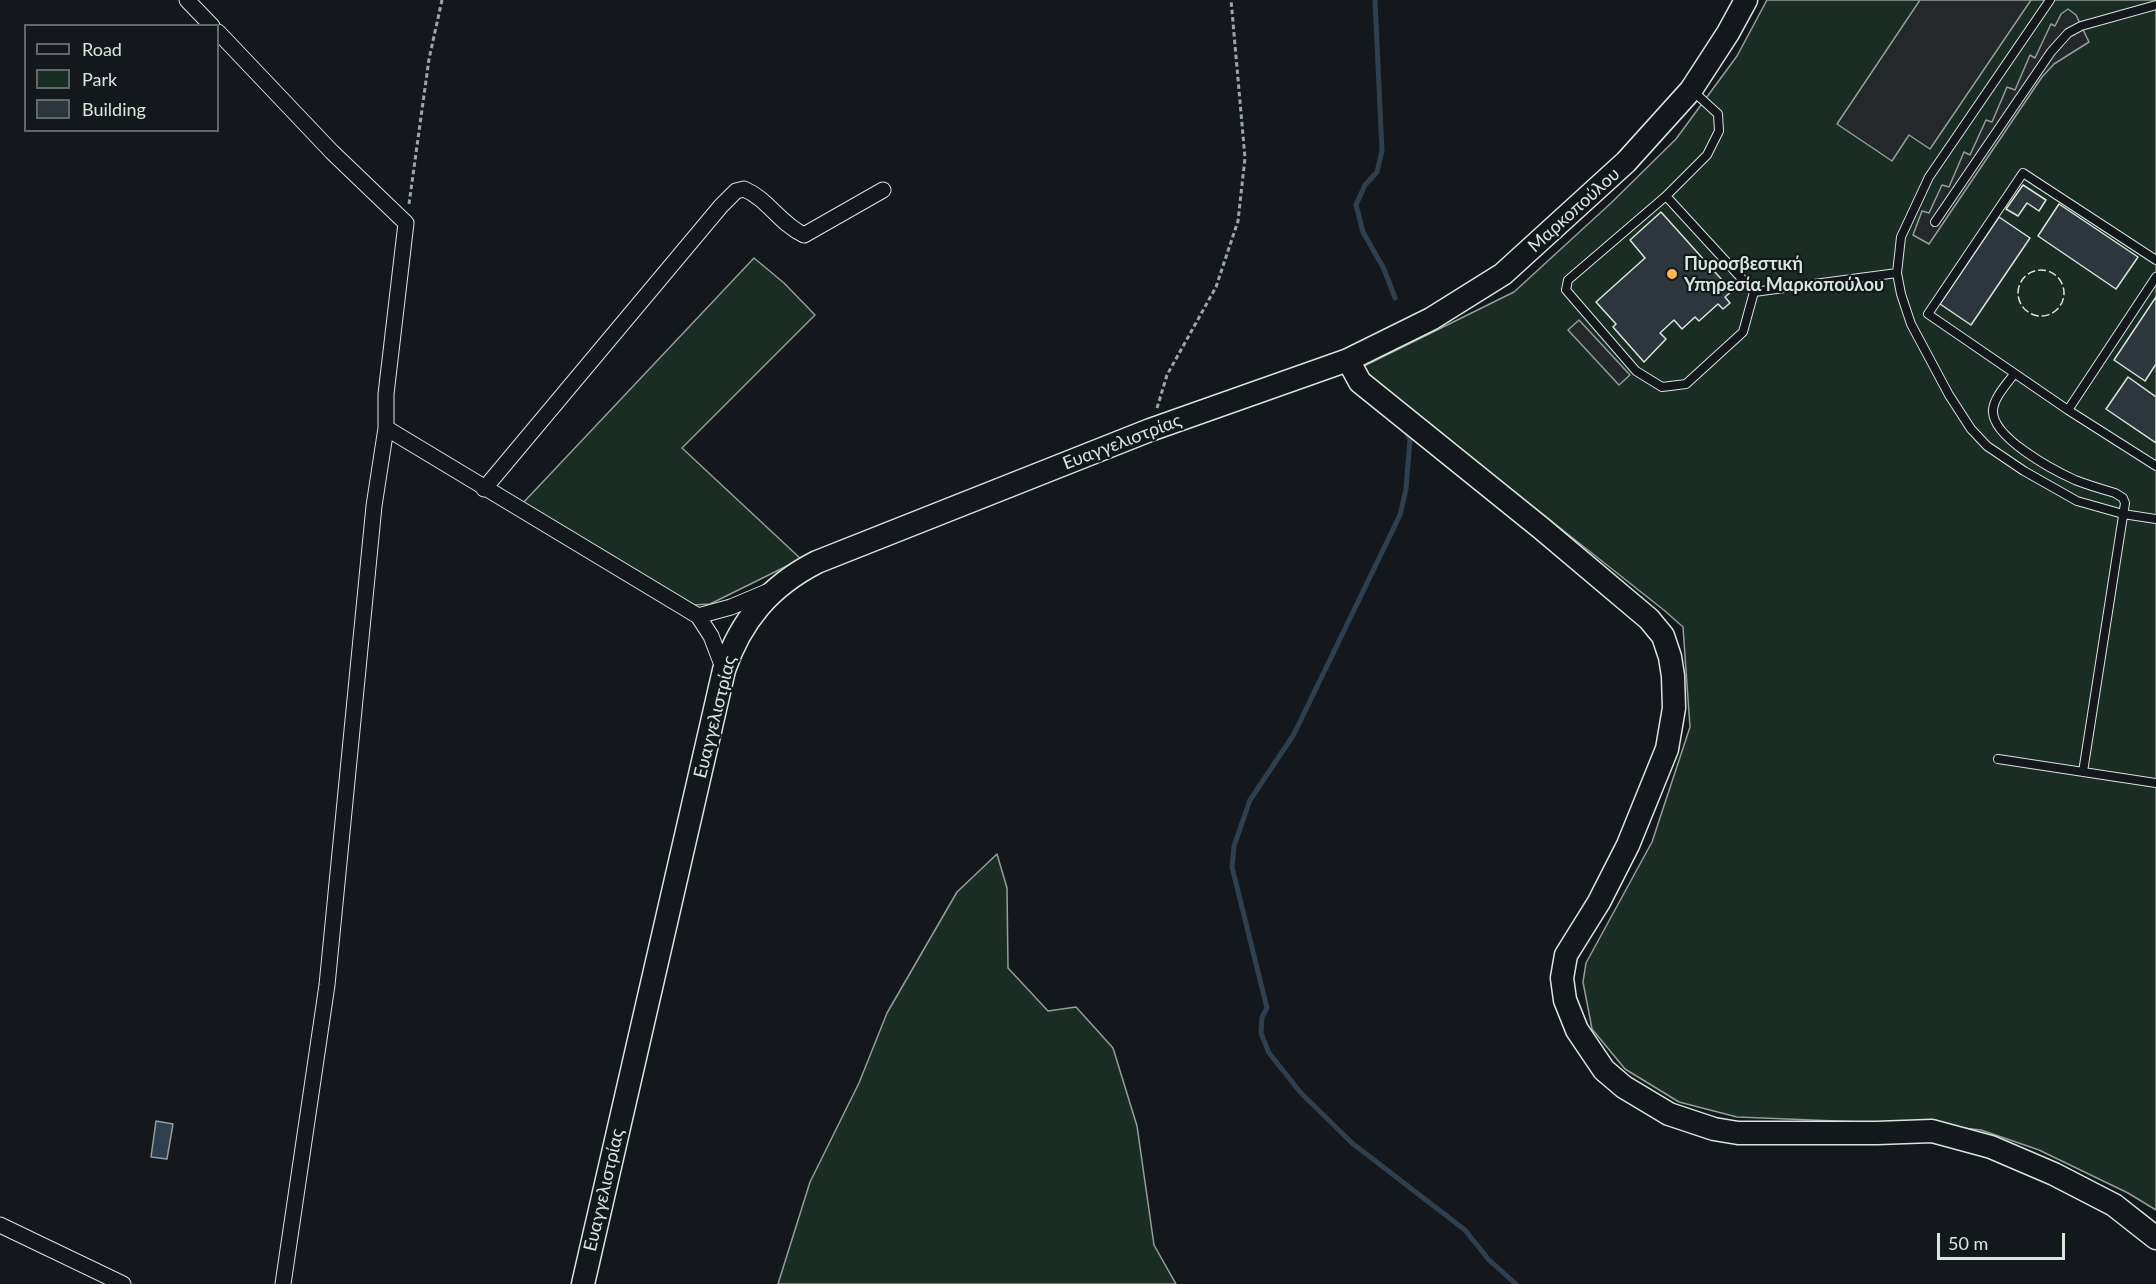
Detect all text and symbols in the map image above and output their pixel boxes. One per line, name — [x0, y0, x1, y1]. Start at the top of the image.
legend — [24, 24, 219, 132]
text: Road — [82, 38, 122, 60]
text: Park — [82, 68, 117, 90]
text: Building — [82, 98, 146, 120]
street label: Μαρκοπούλου — [1524, 163, 1624, 257]
place label: Πυροσβεστική Υπηρεσία Μαρκοπούλου — [1684, 253, 1884, 296]
marker: Πυροσβεστική Υπηρεσία Μαρκοπούλου — [1665, 267, 1679, 281]
street label: Ευαγγελιστρίας — [1060, 409, 1184, 475]
street label: Ευαγγελιστρίας — [689, 654, 741, 780]
street label: Ευαγγελιστρίας — [579, 1127, 629, 1253]
scale bar — [1940, 1221, 2068, 1259]
text: 50 m — [1948, 1232, 1988, 1254]

